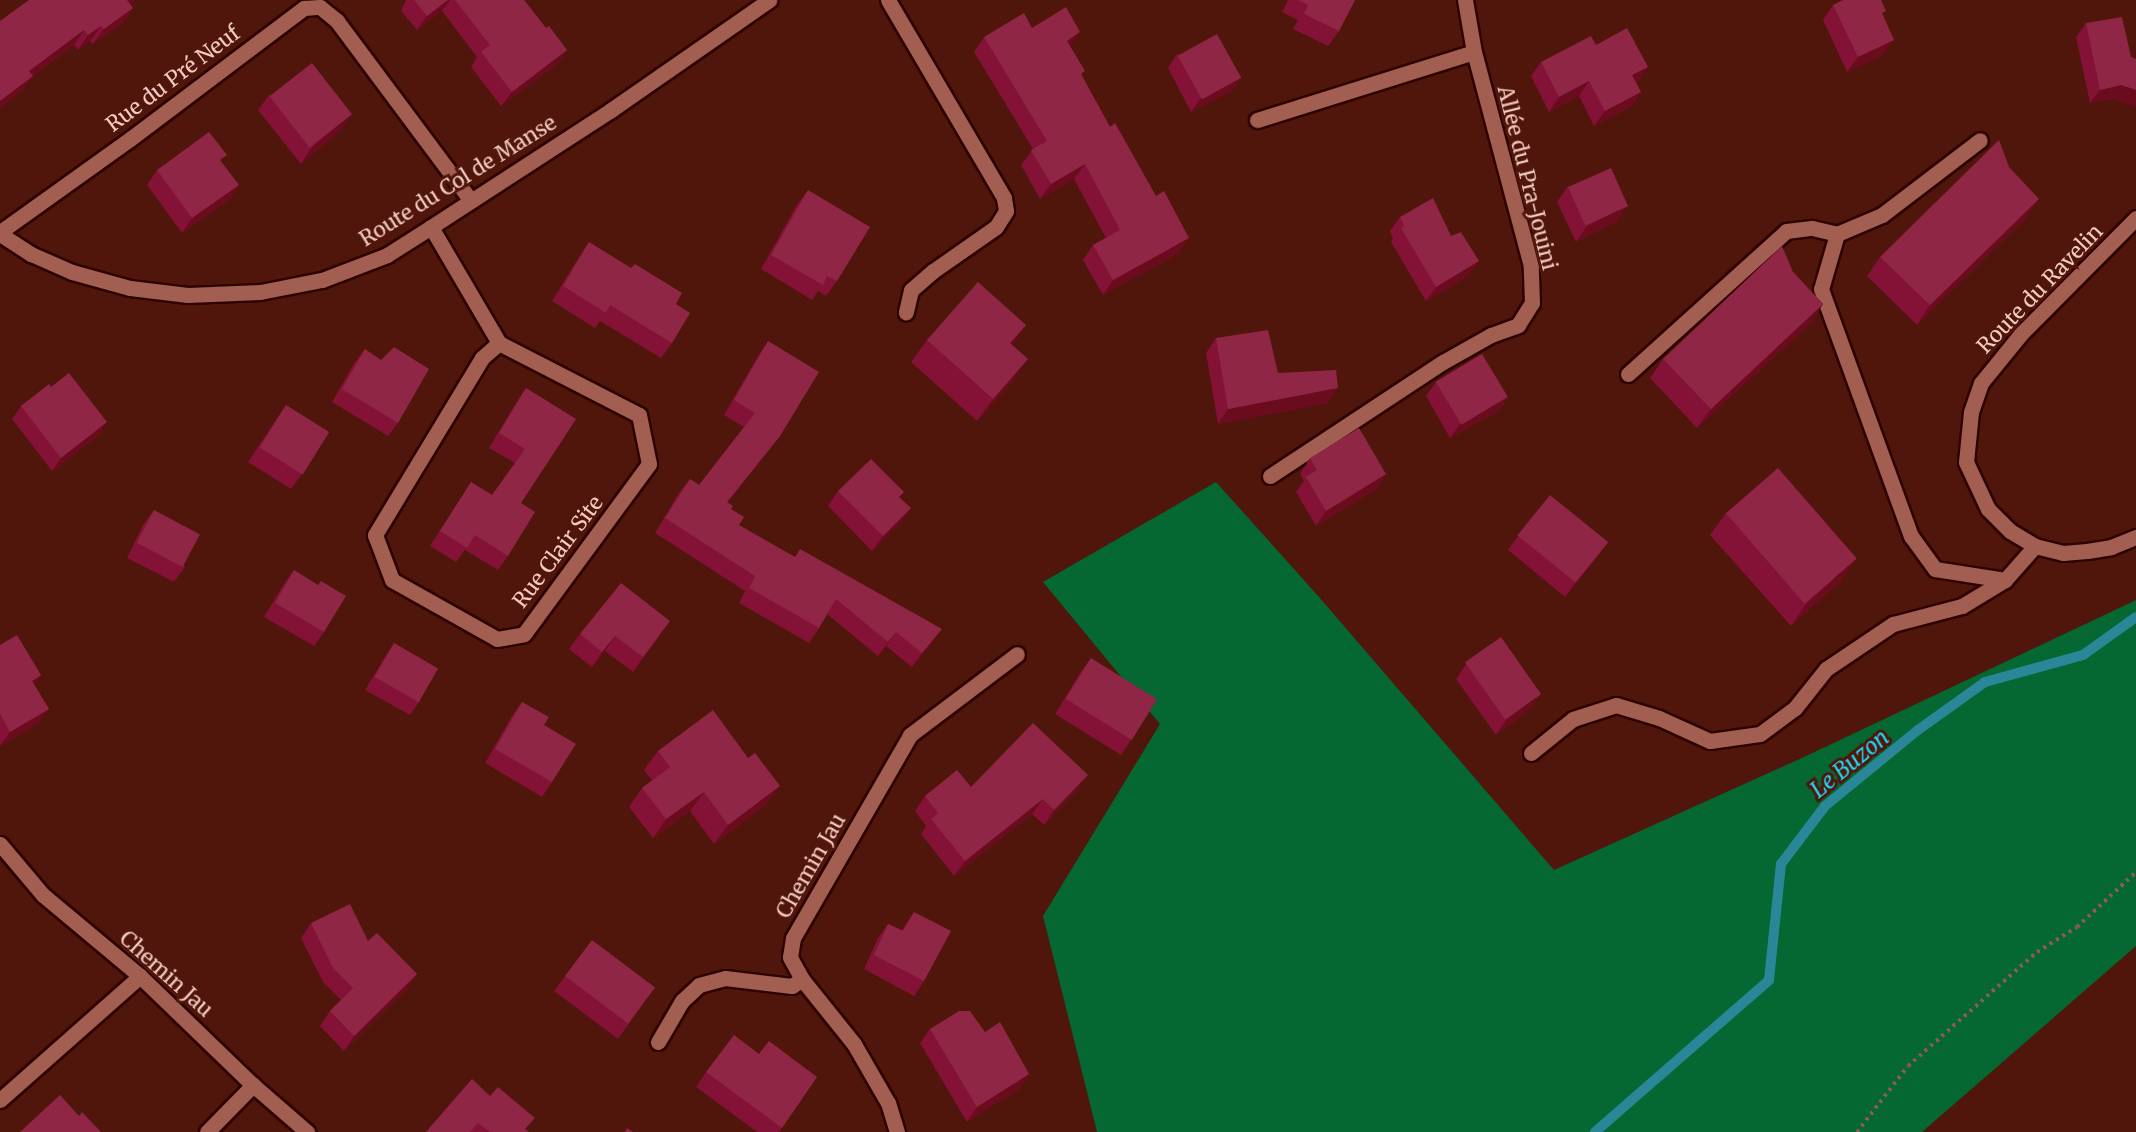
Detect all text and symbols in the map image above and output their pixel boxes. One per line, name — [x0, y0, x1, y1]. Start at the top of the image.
street label: Rue du Pré Neuf — [101, 21, 245, 137]
street label: Allée du Pra-Jouini — [1492, 83, 1562, 273]
street label: Route du Col de Manse — [355, 110, 561, 252]
street label: Route du Ravelin — [1972, 219, 2108, 359]
street label: Rue Clair Site — [508, 491, 608, 613]
water label: Le Buzon — [1806, 725, 1894, 803]
street label: Chemin Jau — [771, 809, 851, 923]
street label: Chemin Jau — [114, 926, 218, 1022]

